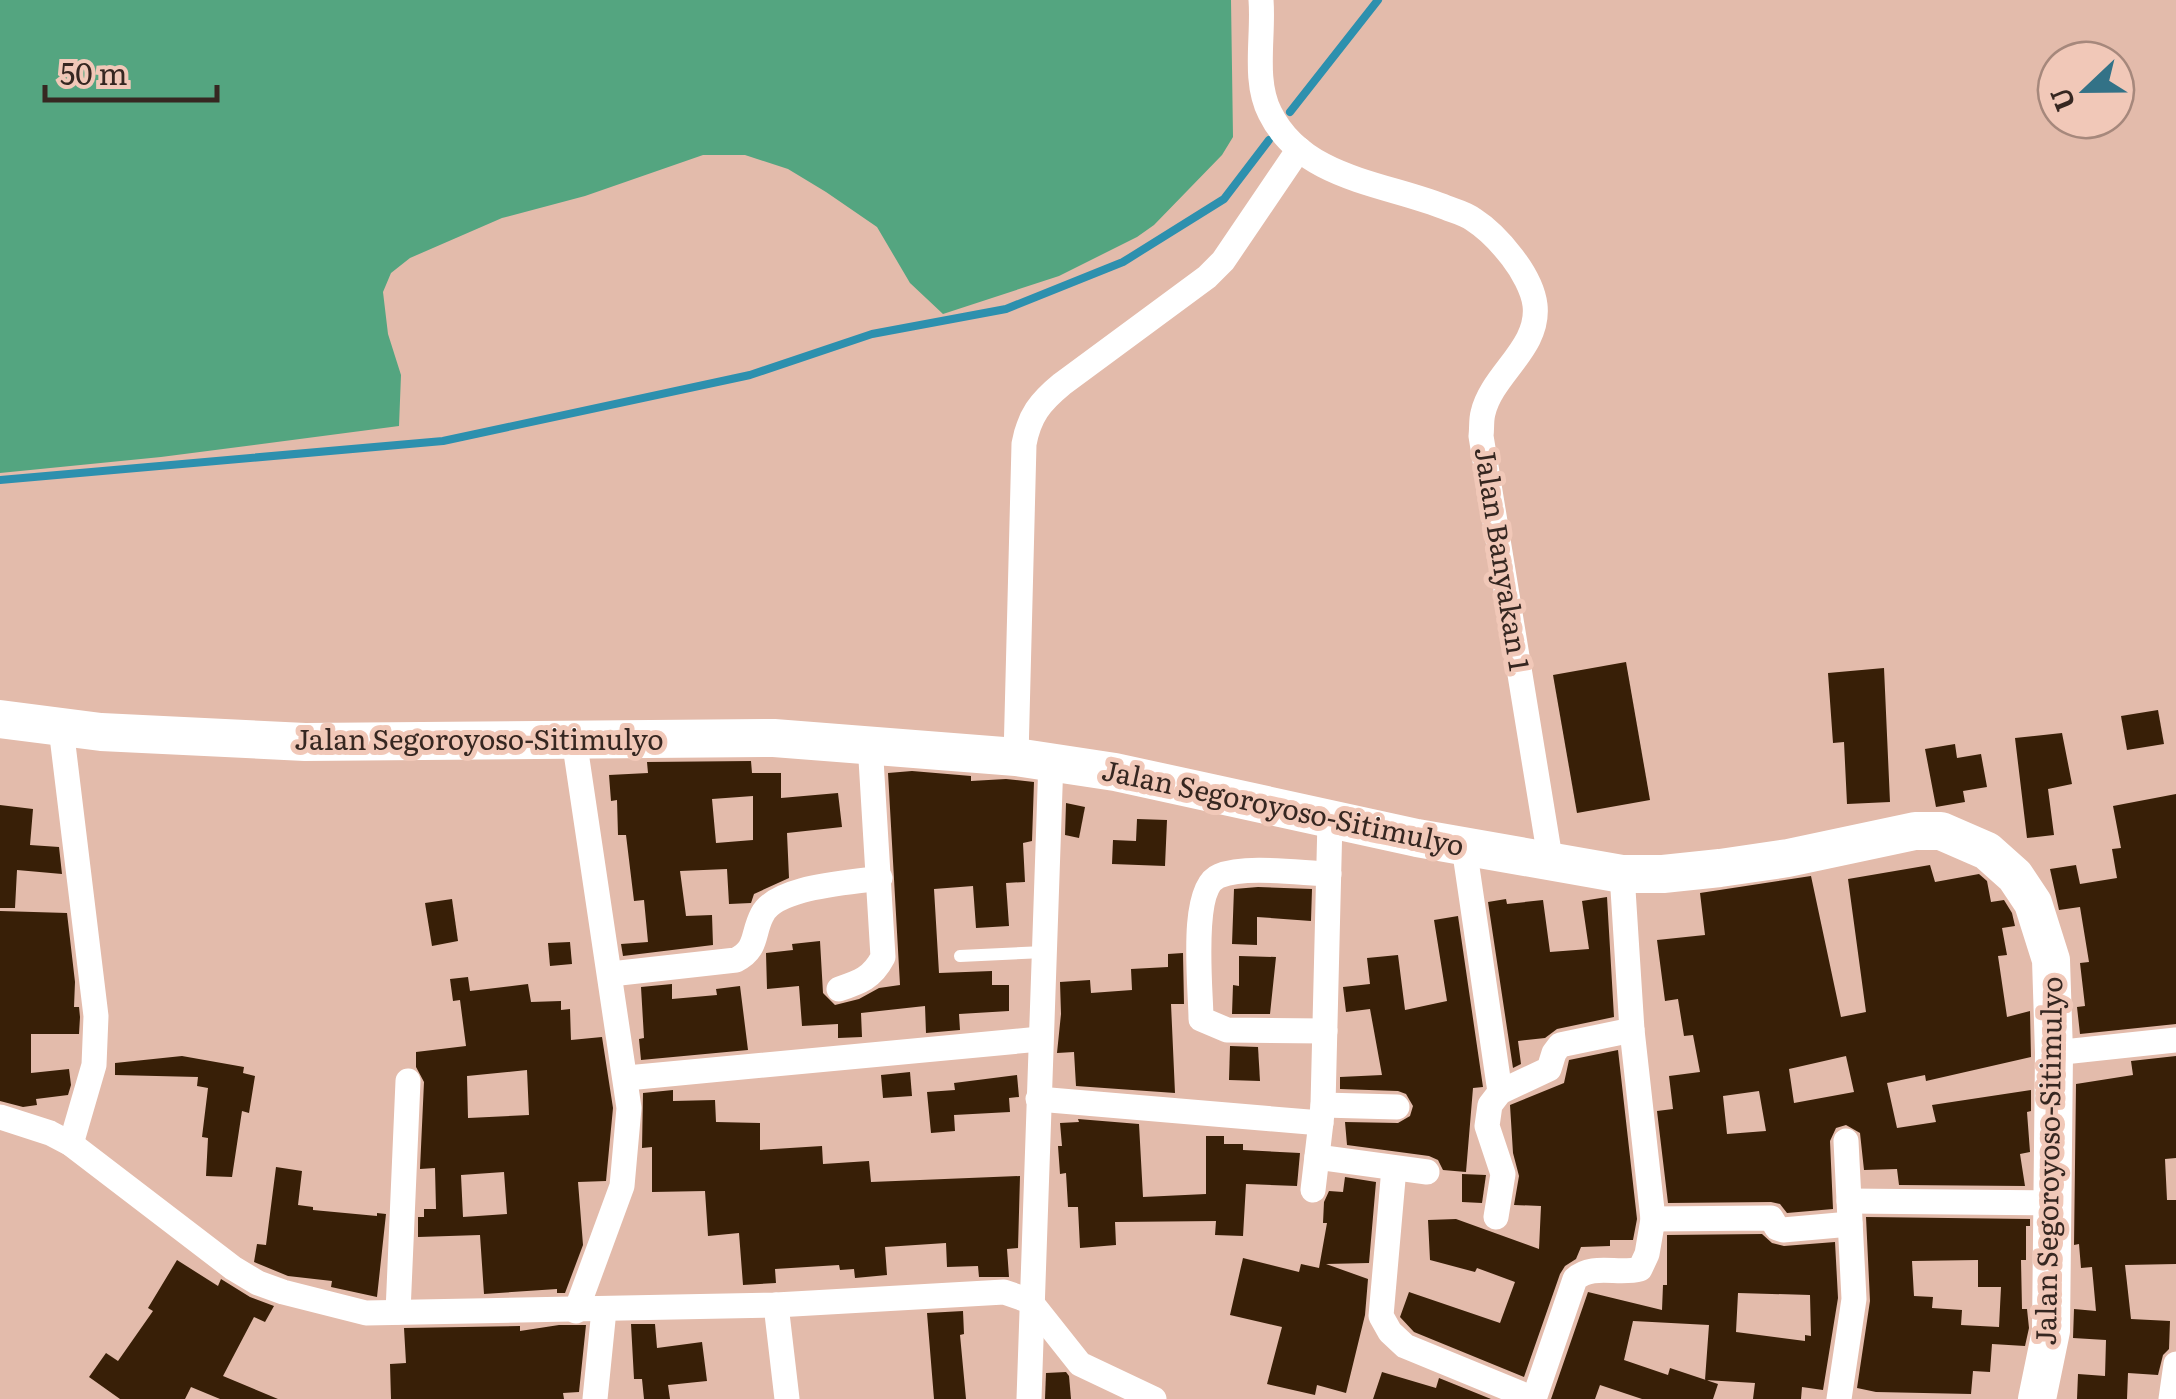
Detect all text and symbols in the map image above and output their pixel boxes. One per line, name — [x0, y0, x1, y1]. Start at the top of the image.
scale bar — [45, 40, 218, 102]
north arrow — [2036, 40, 2136, 140]
text: 50 m — [60, 50, 128, 94]
text: U — [2037, 82, 2085, 118]
street label: Jalan Banyakan 1 — [1466, 444, 1542, 674]
street label: Jalan Segoroyoso-Sitimulyo — [294, 717, 664, 759]
street label: Jalan Segoroyoso-Sitimulyo — [1098, 747, 1468, 865]
street label: Jalan Segoroyoso-Sitimulyo — [2023, 976, 2071, 1346]

